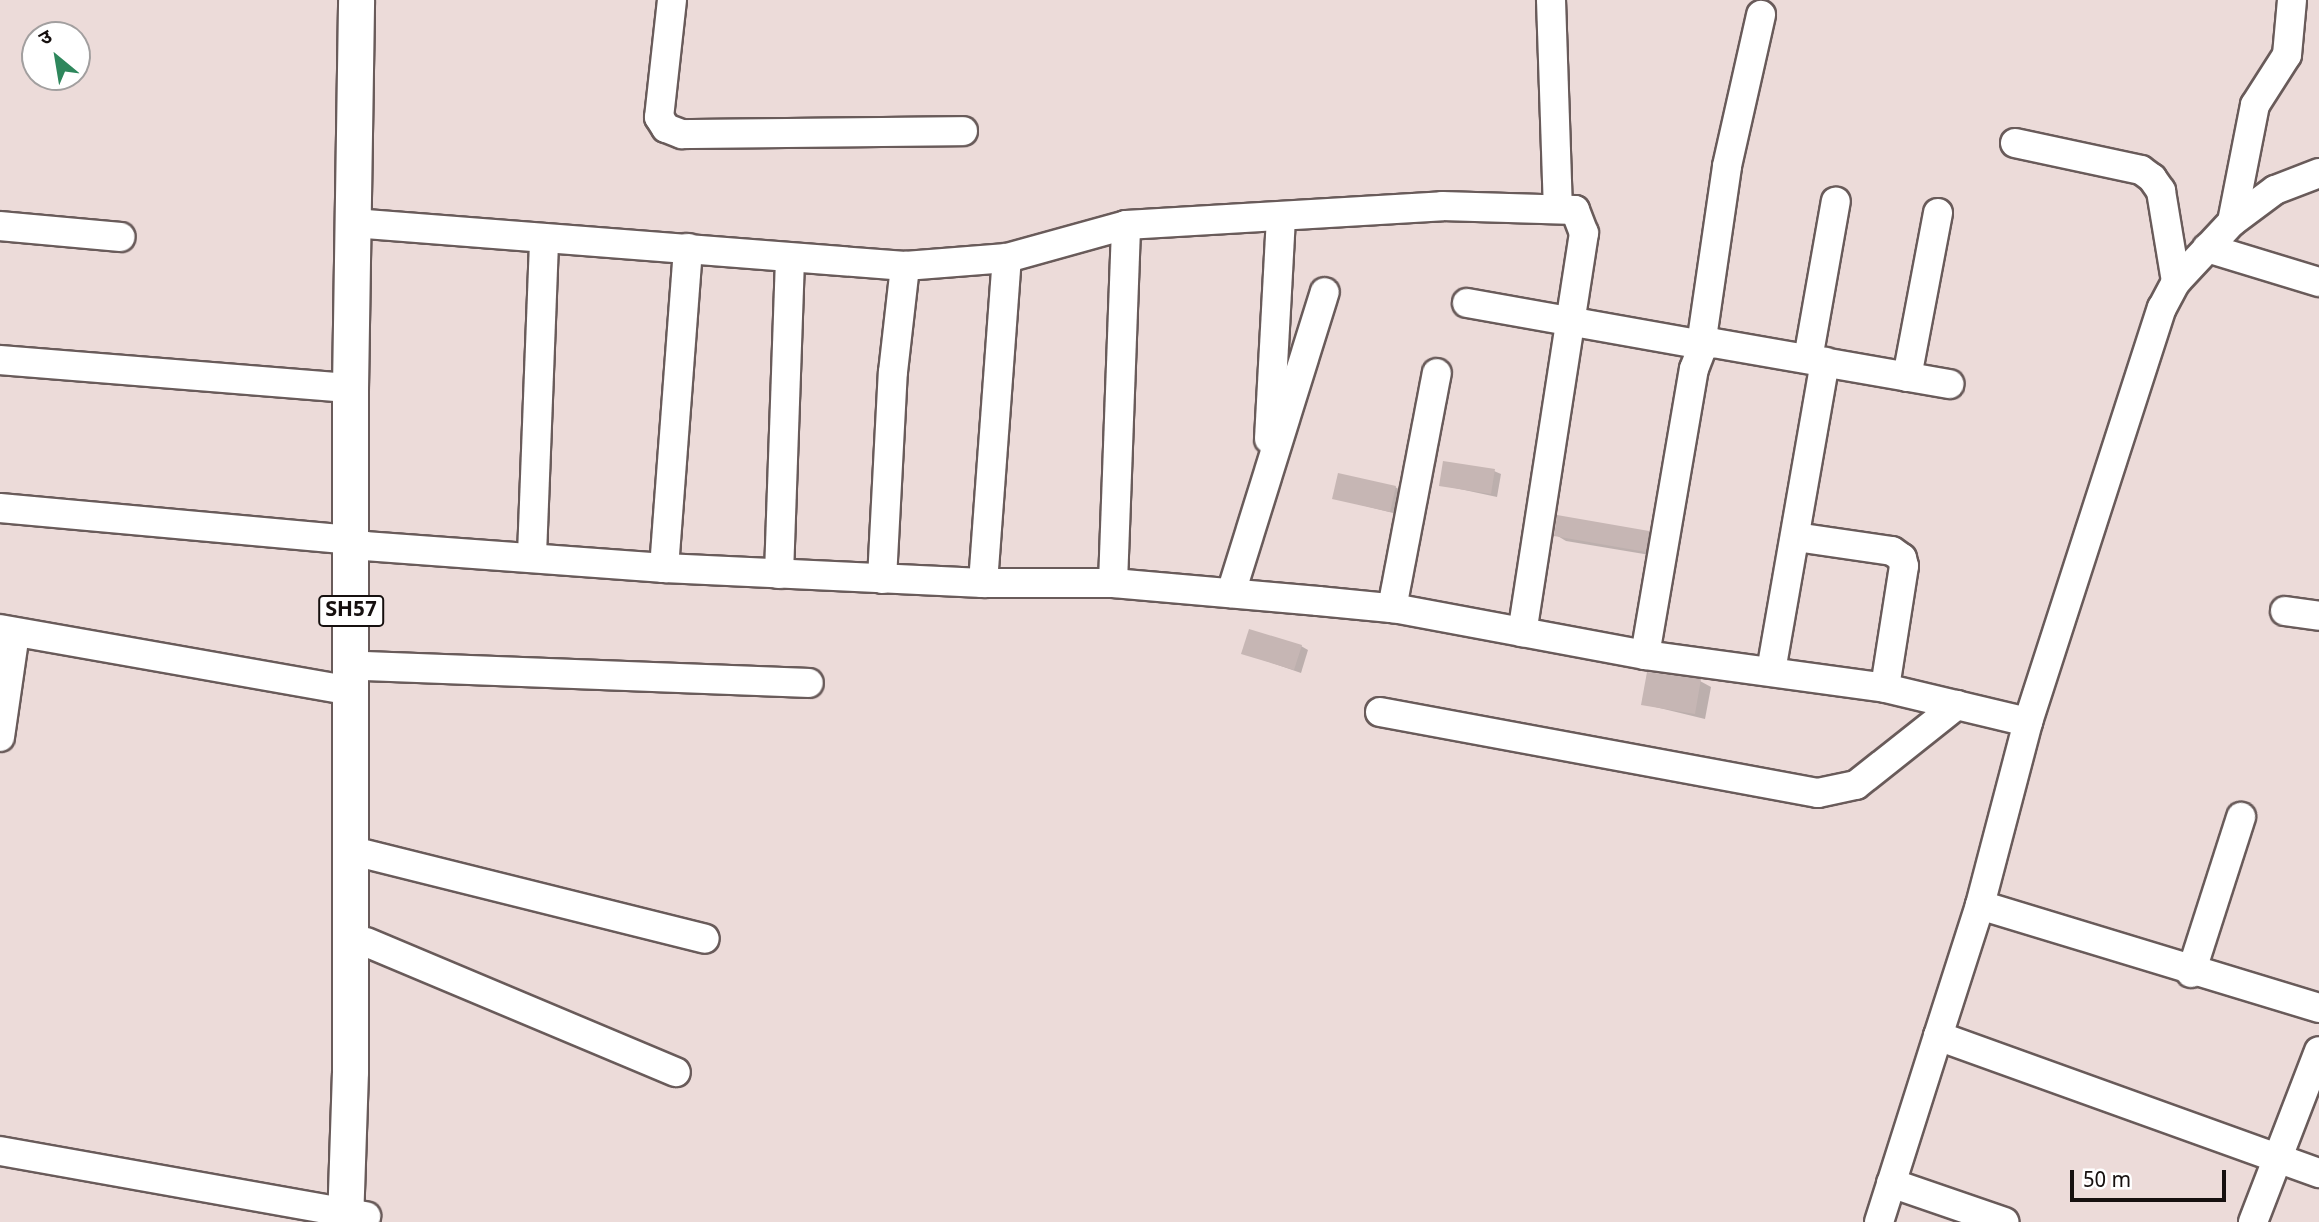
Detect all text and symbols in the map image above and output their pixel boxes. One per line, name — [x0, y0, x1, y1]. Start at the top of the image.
north arrow — [21, 21, 91, 91]
text: उ — [35, 26, 57, 53]
road number: SH57 — [318, 594, 384, 628]
scale bar — [2074, 1156, 2230, 1200]
text: 50 m — [2083, 1168, 2131, 1196]

